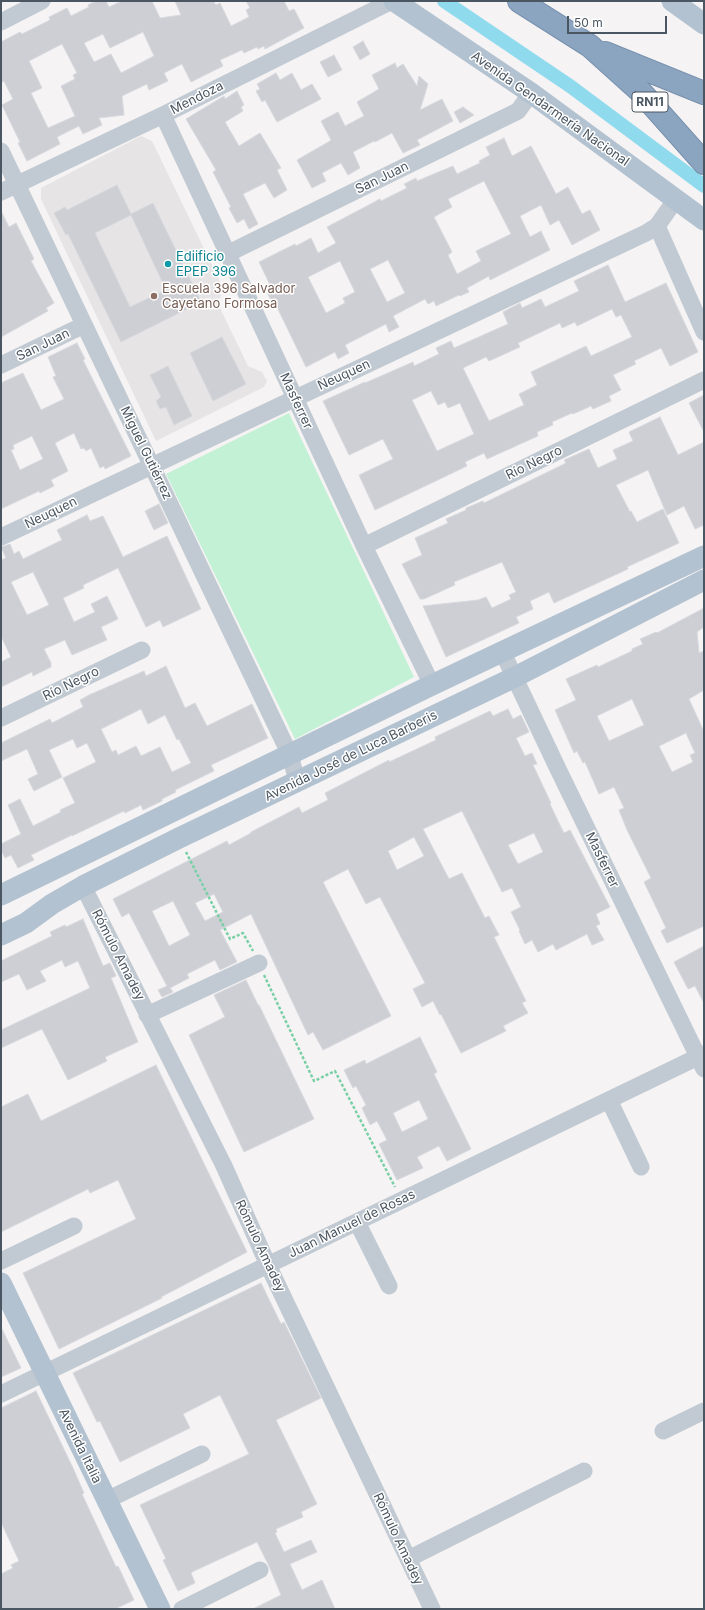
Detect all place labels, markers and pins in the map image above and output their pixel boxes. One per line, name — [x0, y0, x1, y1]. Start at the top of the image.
place label: Ediificio EPEP 396 — [176, 249, 236, 280]
marker: Ediificio EPEP 396 — [163, 259, 173, 269]
place label: Escuela 396 Salvador Cayetano Formosa — [162, 281, 295, 312]
marker: Escuela 396 Salvador Cayetano Formosa — [149, 291, 159, 301]

